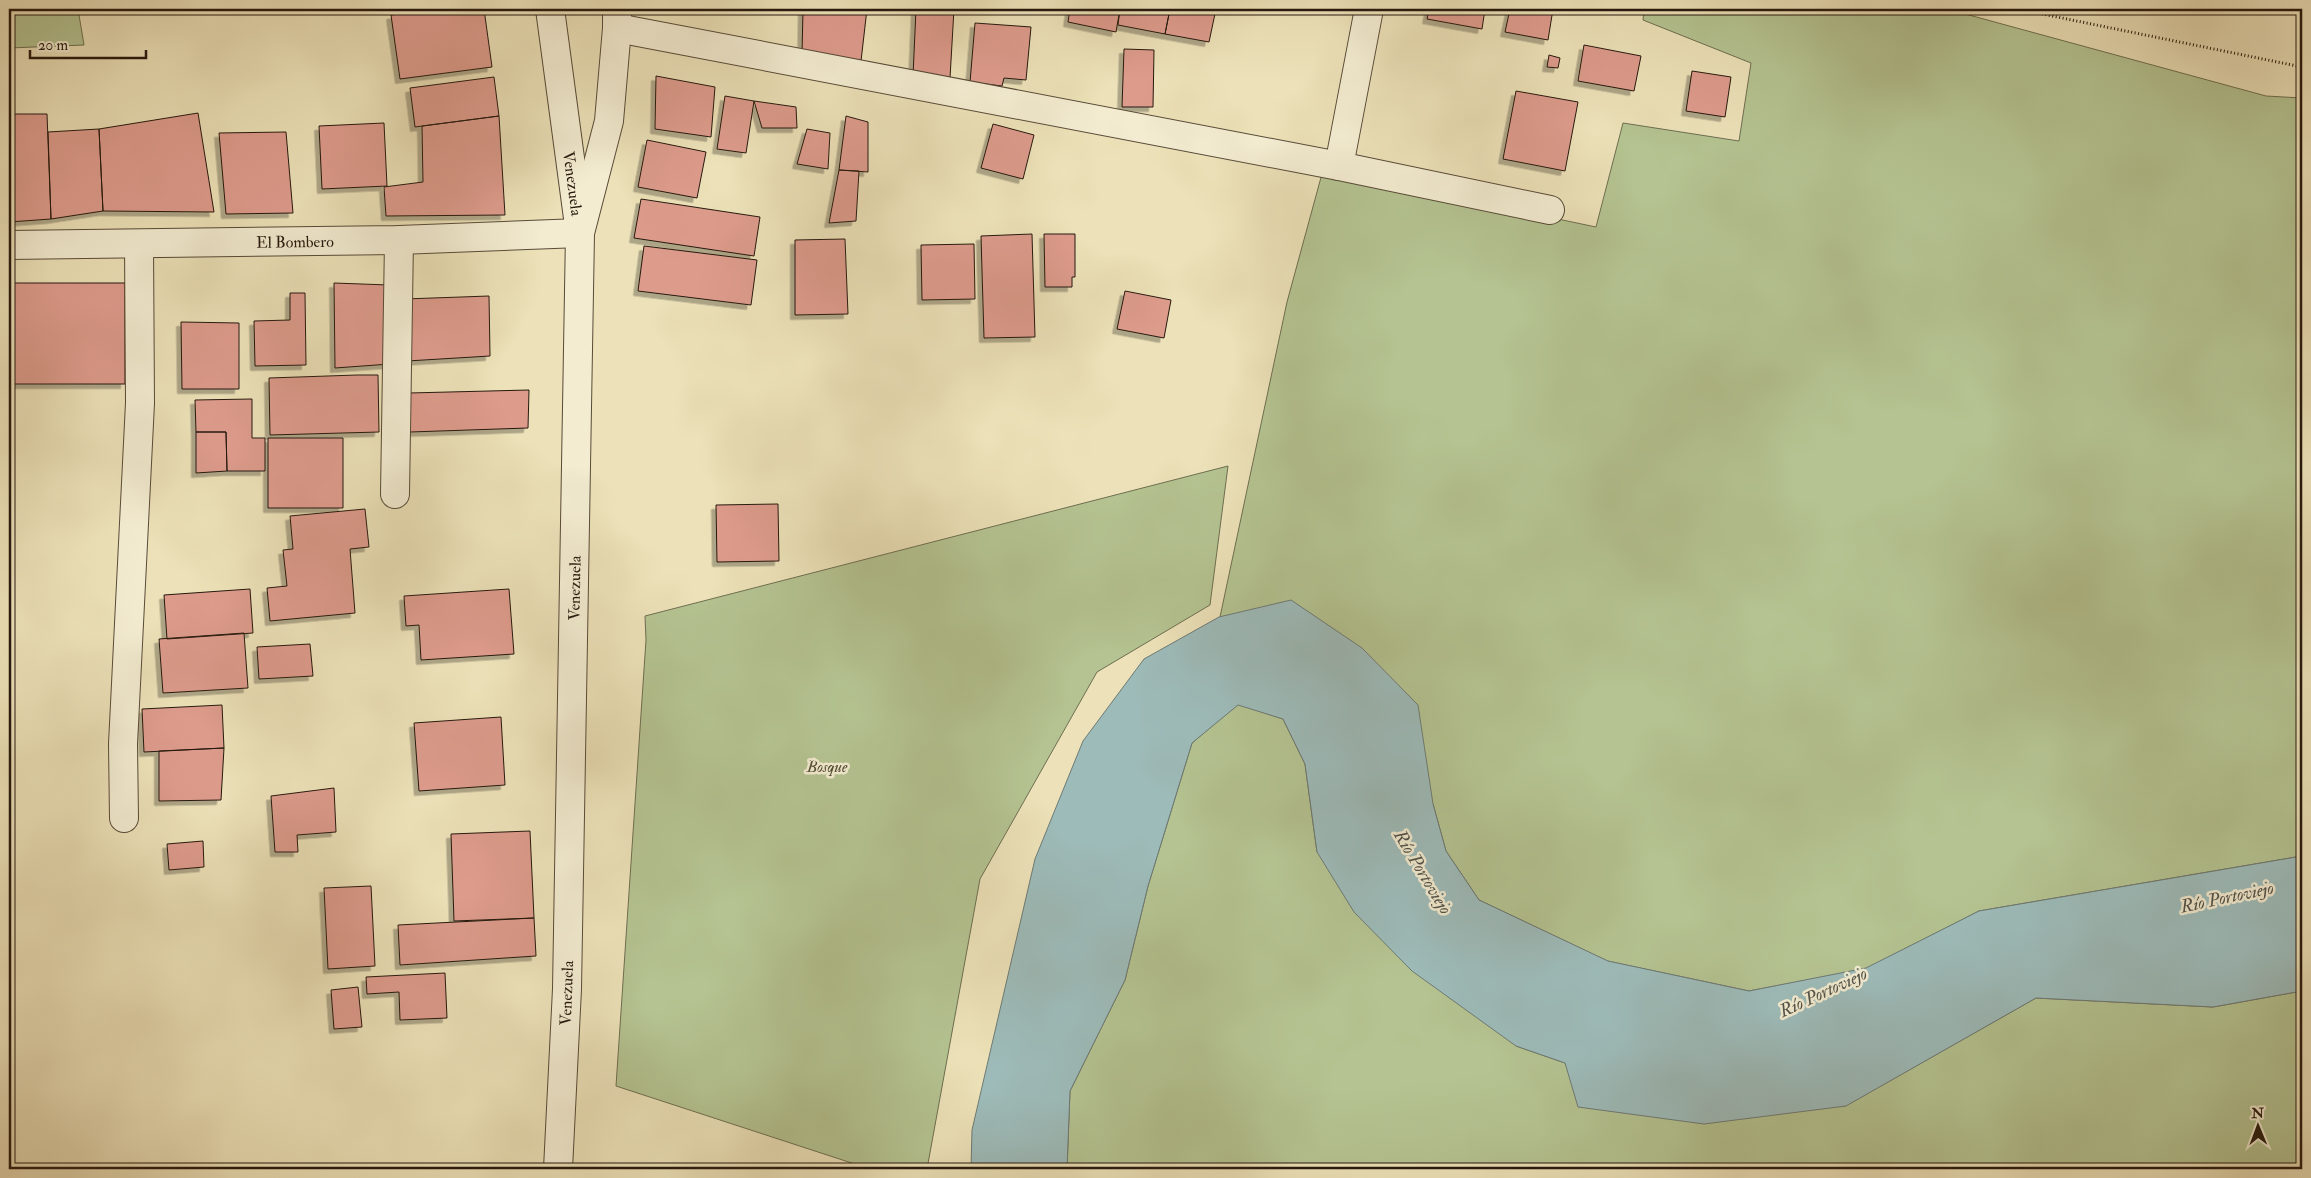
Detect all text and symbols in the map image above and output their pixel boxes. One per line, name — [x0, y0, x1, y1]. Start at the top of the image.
scale bar — [30, 28, 146, 60]
text: 20 m — [38, 36, 68, 55]
street label: Venezuela — [558, 150, 587, 218]
street label: El Bombero — [256, 232, 334, 253]
street label: Venezuela — [564, 555, 586, 621]
park label: Bosque — [806, 757, 848, 777]
water label: Río Portoviejo — [1388, 825, 1457, 919]
water label: Río Portoviejo — [2178, 876, 2276, 919]
street label: Venezuela — [556, 960, 578, 1026]
water label: Río Portoviejo — [1775, 962, 1871, 1023]
north arrow — [2234, 1100, 2284, 1150]
text: N — [2250, 1105, 2265, 1122]

